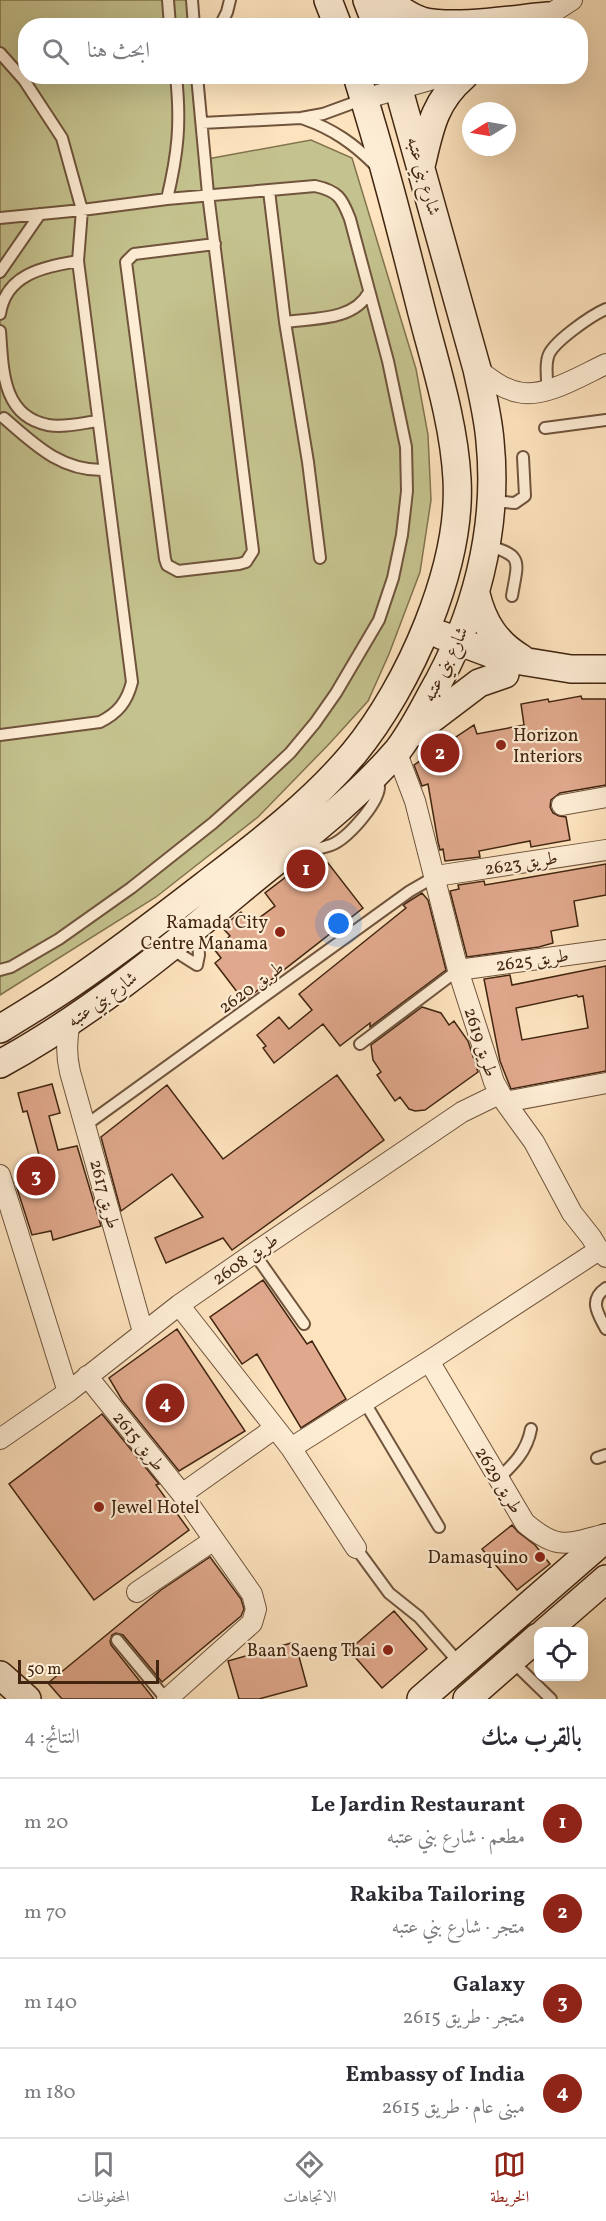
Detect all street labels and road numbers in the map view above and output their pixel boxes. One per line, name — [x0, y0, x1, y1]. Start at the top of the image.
street label: شارع بني عتبه — [397, 134, 446, 219]
street label: شارع بني عتبه — [417, 623, 477, 707]
street label: طريق 2623 — [483, 846, 560, 883]
street label: طريق 2625 — [494, 944, 570, 979]
street label: طريق 2620 — [214, 956, 290, 1021]
street label: شارع بني عتبه — [63, 966, 144, 1036]
street label: طريق 2619 — [457, 1005, 503, 1080]
street label: طريق 2617 — [82, 1157, 125, 1232]
street label: طريق 2608 — [208, 1228, 284, 1292]
street label: طريق 2615 — [106, 1407, 170, 1477]
street label: طريق 2629 — [468, 1443, 528, 1519]

